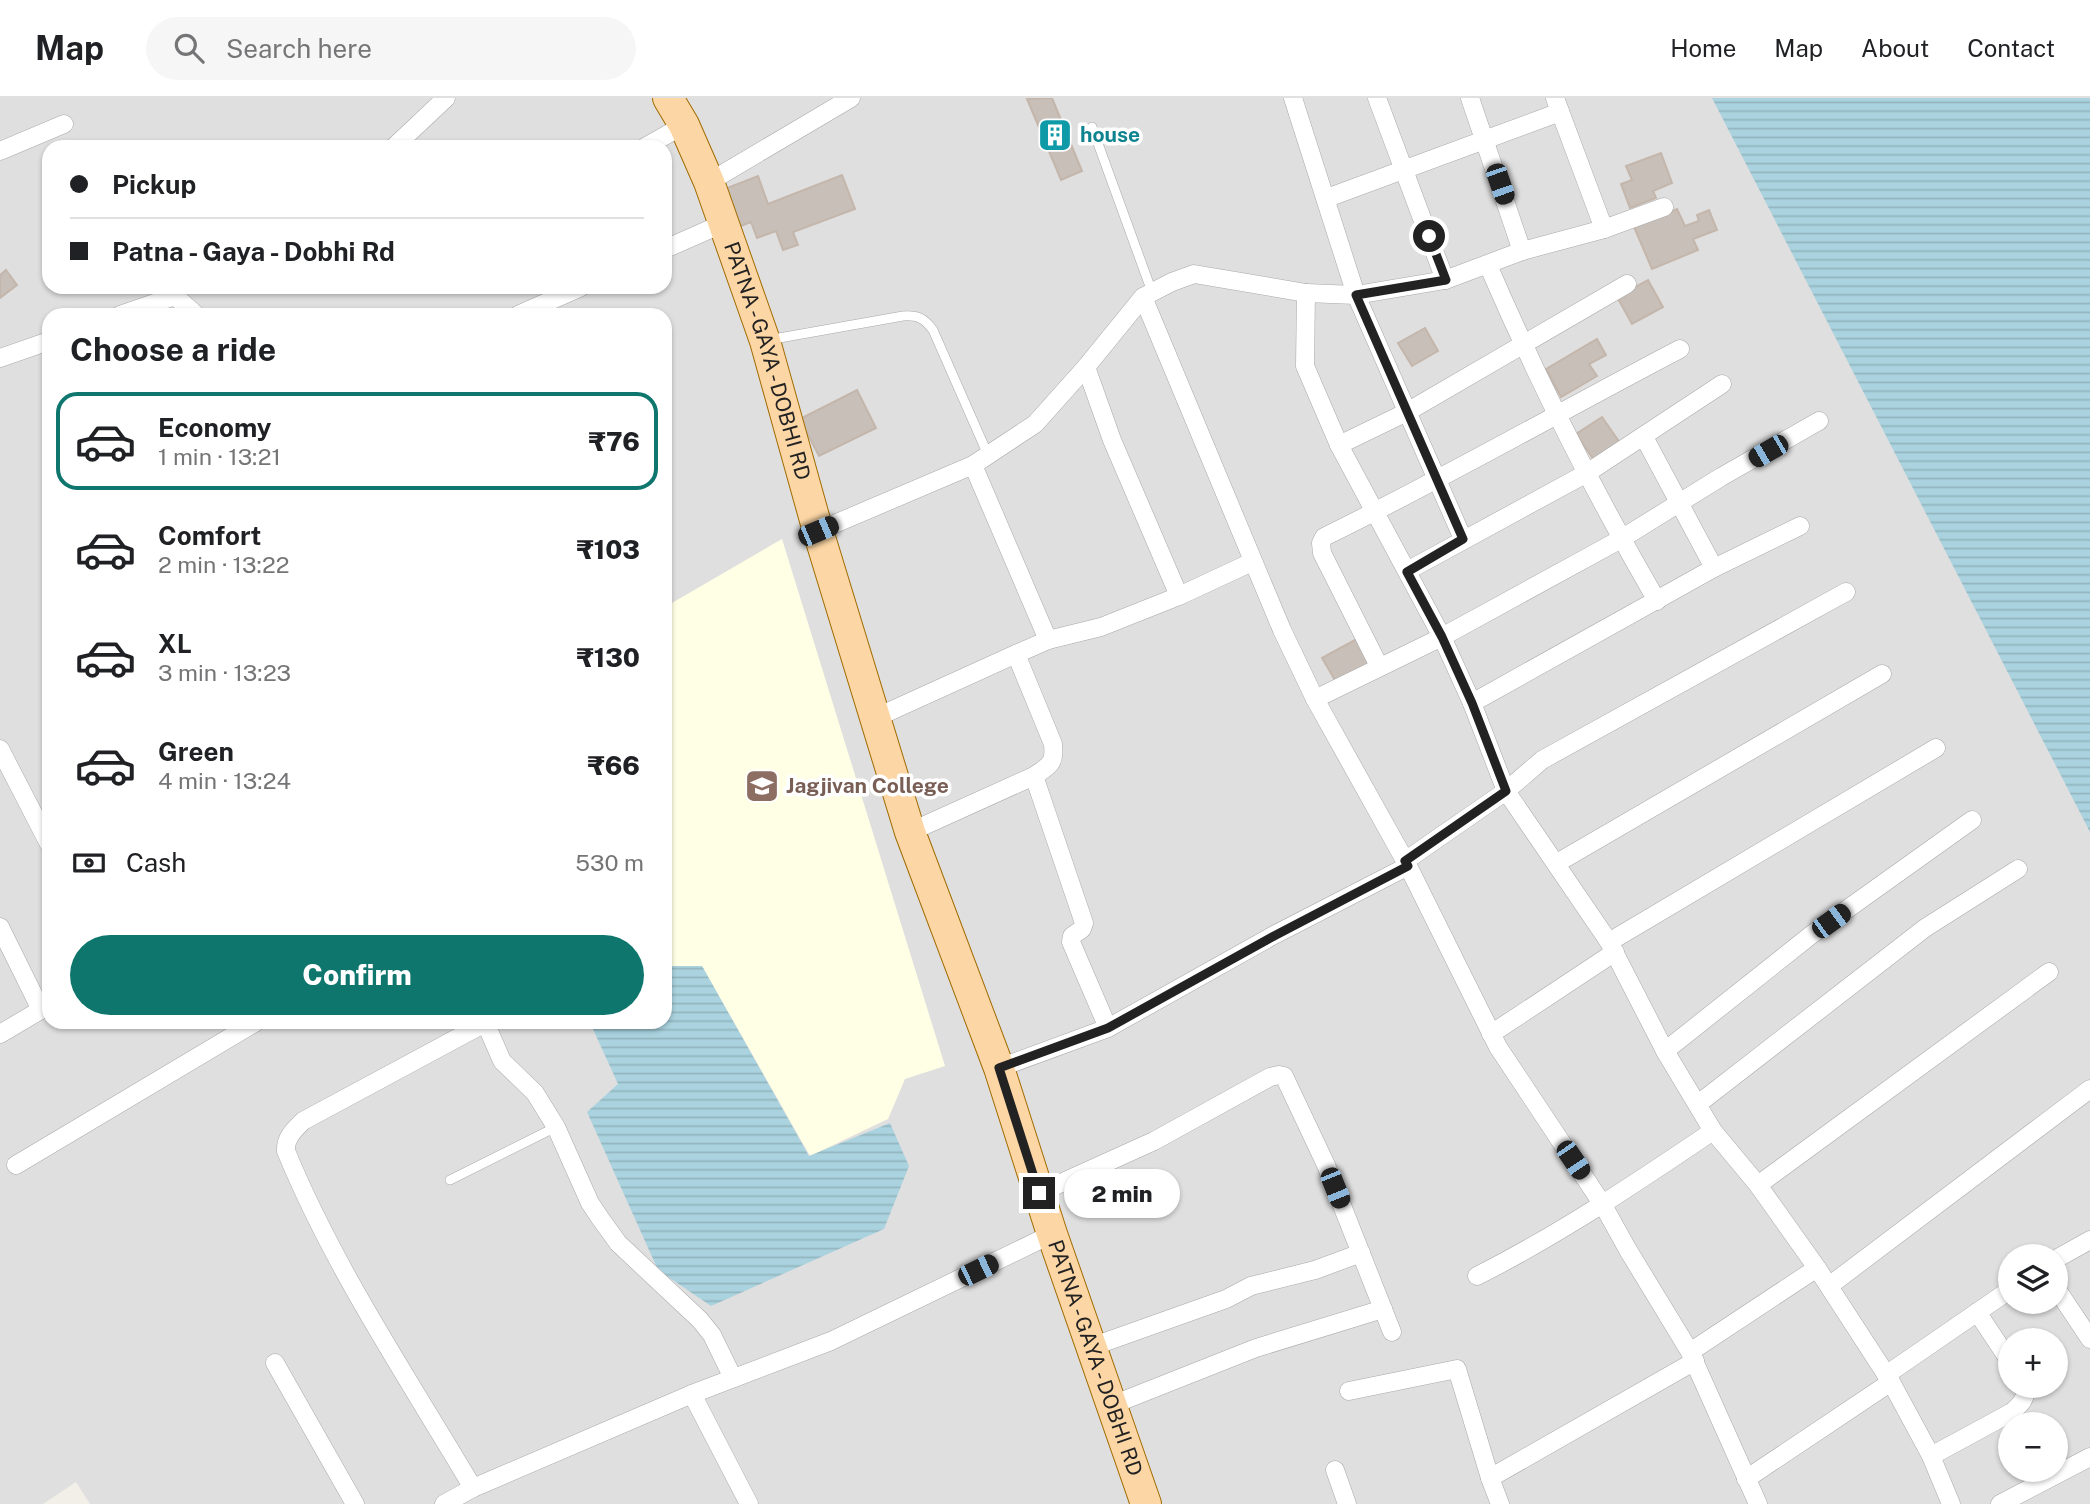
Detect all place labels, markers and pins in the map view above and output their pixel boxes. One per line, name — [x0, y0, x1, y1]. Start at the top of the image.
building icon: house — [1036, 116, 1074, 154]
place label: house — [1080, 122, 1140, 147]
school or university icon: Jagjivan College — [743, 767, 781, 805]
place label: Jagjivan College — [786, 773, 949, 798]

